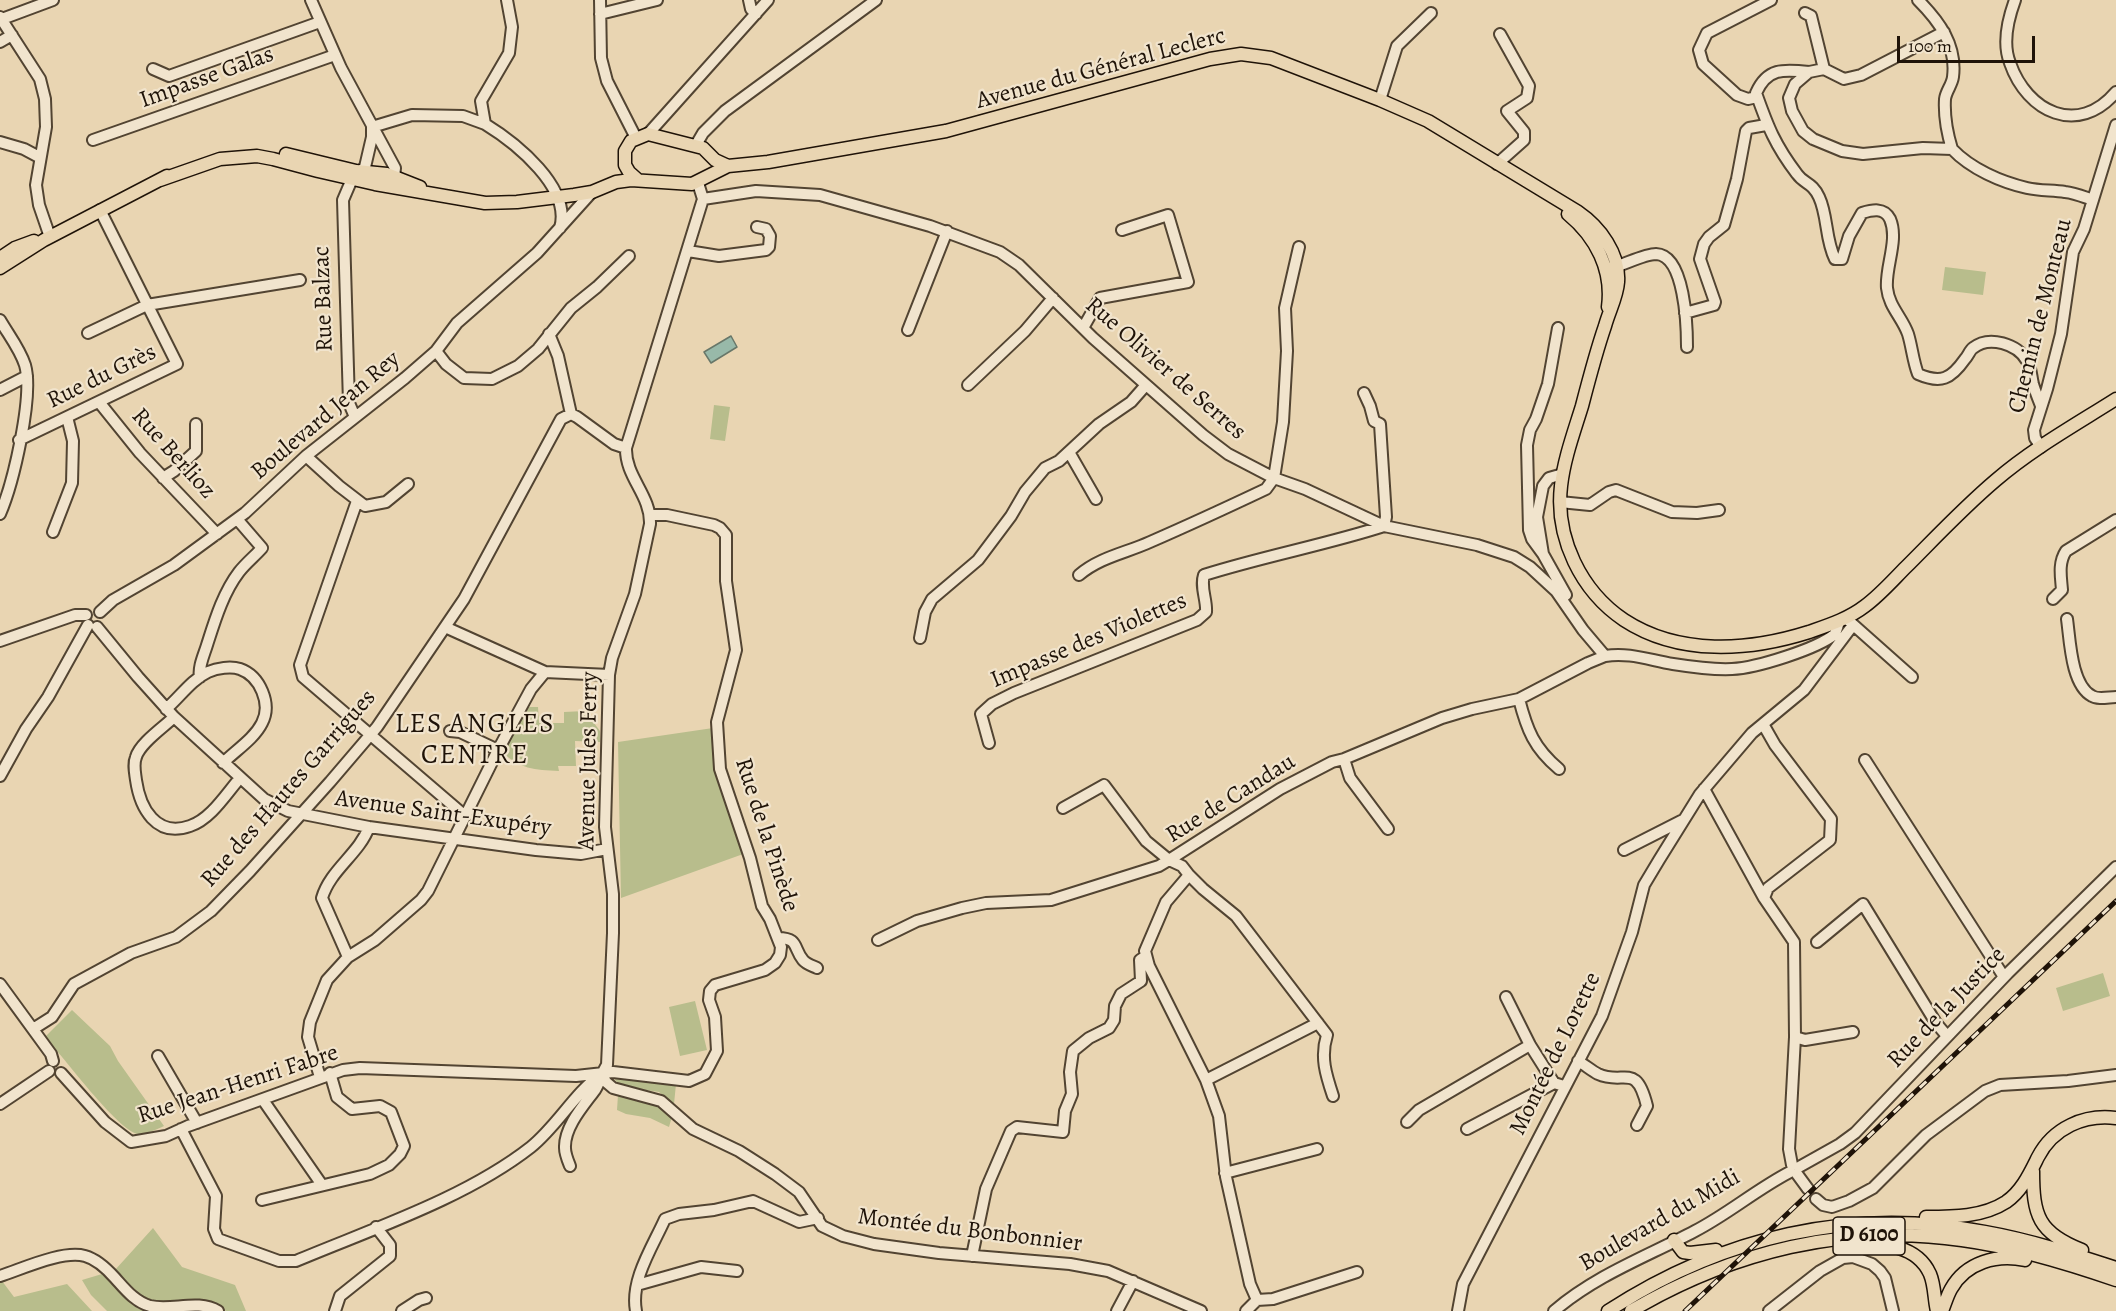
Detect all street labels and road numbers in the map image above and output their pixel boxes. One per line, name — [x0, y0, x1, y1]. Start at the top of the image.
street label: Avenue du Général Leclerc — [973, 22, 1229, 116]
street label: Impasse Galas — [136, 40, 278, 116]
street label: Chemin de Monteau — [2003, 216, 2079, 416]
street label: Rue Balzac — [308, 245, 340, 353]
street label: Rue Olivier de Serres — [1079, 291, 1251, 447]
street label: Rue du Grès — [43, 338, 161, 416]
street label: Boulevard Jean Rey — [246, 345, 406, 487]
street label: Rue Berlioz — [125, 403, 221, 505]
street label: Impasse des Violettes — [987, 587, 1191, 695]
street label: Avenue Jules Ferry — [573, 671, 605, 851]
street label: Rue des Hautes Garrigues — [195, 684, 383, 894]
street label: Rue de Candau — [1161, 748, 1301, 850]
street label: Rue de la Pinède — [728, 755, 804, 915]
street label: Avenue Saint-Exupéry — [333, 785, 553, 843]
street label: Rue de la Justice — [1882, 941, 2012, 1075]
street label: Montée de Lorette — [1504, 968, 1608, 1140]
street label: Rue Jean-Henri Fabre — [134, 1039, 342, 1131]
street label: Boulevard du Midi — [1574, 1163, 1746, 1279]
street label: Montée du Bonbonnier — [856, 1203, 1084, 1259]
road number: D 6100 — [1833, 1217, 1905, 1255]

